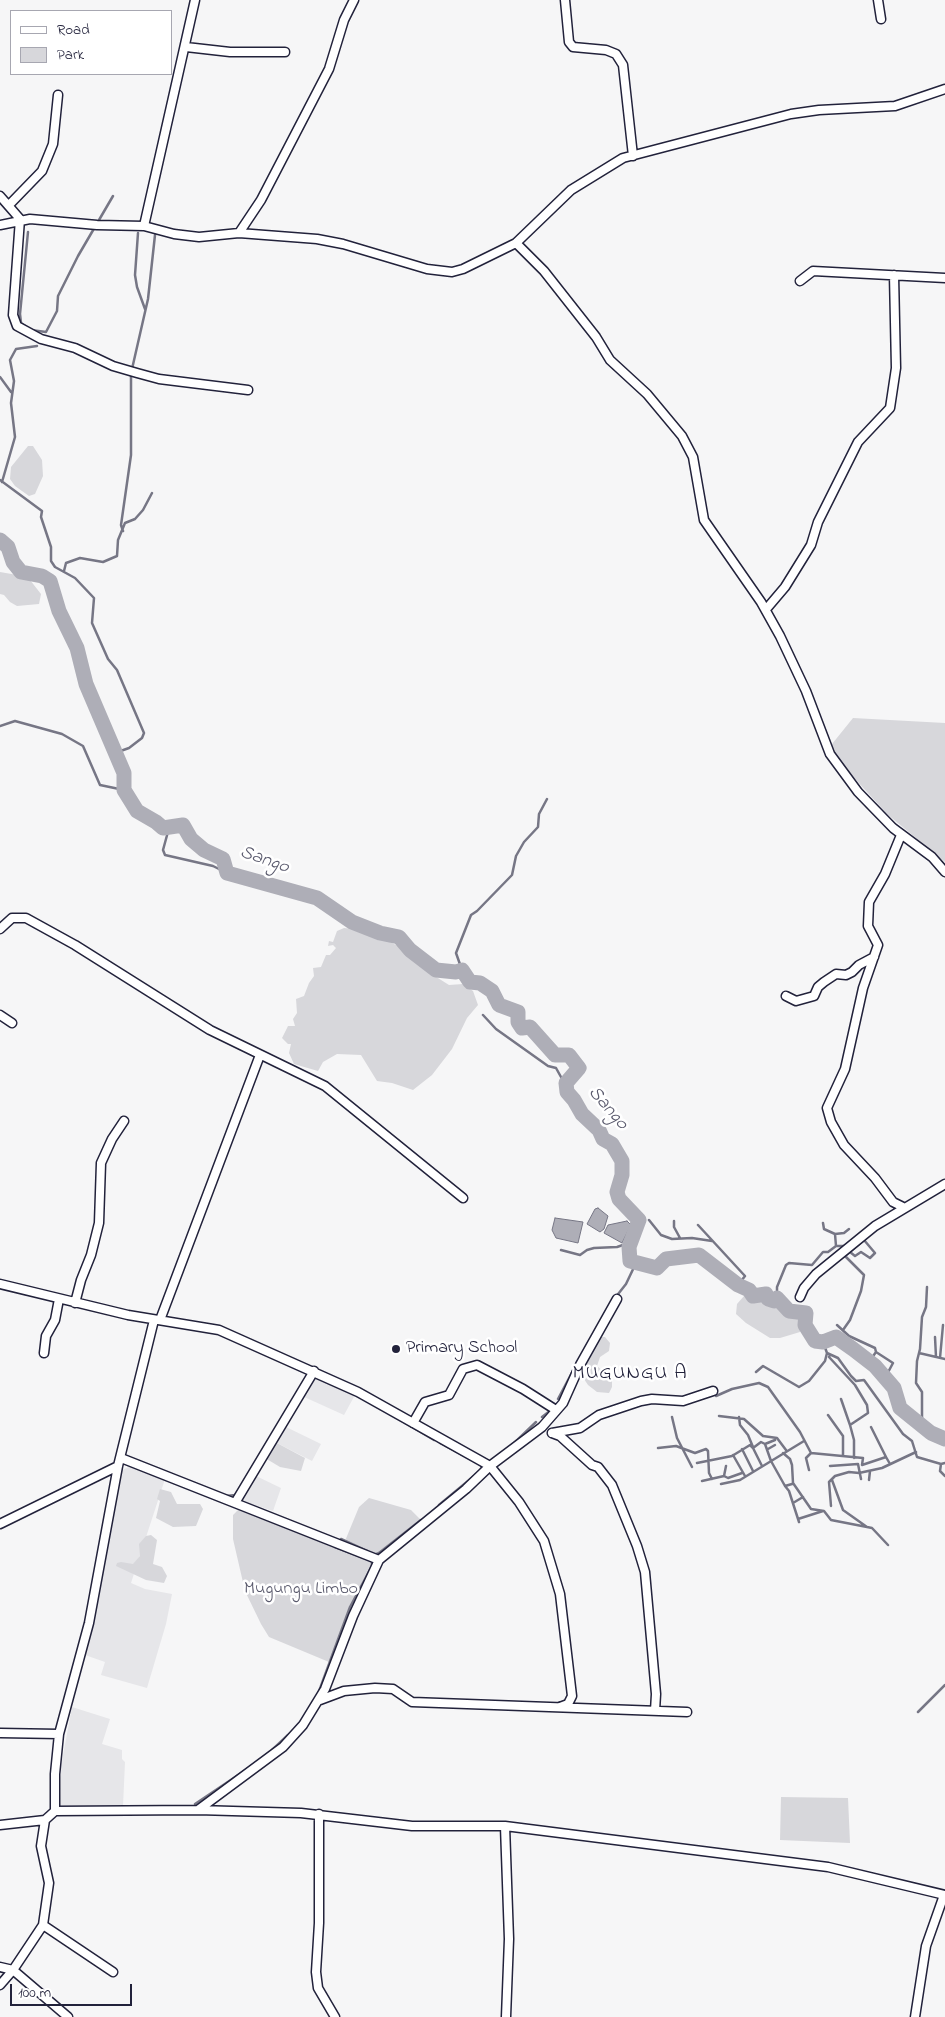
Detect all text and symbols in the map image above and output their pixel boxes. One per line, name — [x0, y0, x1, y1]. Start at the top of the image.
legend — [10, 10, 172, 75]
text: Road — [57, 19, 90, 41]
text: Park — [57, 44, 84, 66]
water label: Sango — [237, 842, 291, 880]
water label: Sango — [582, 1083, 632, 1135]
place label: Primary School — [406, 1338, 517, 1360]
marker: Primary School — [390, 1343, 402, 1355]
district label: MUGUNGU A — [571, 1363, 689, 1387]
park label: Mugungu Limbo — [244, 1579, 358, 1601]
scale bar — [12, 1974, 135, 2006]
text: 100 m — [18, 1982, 51, 2004]

